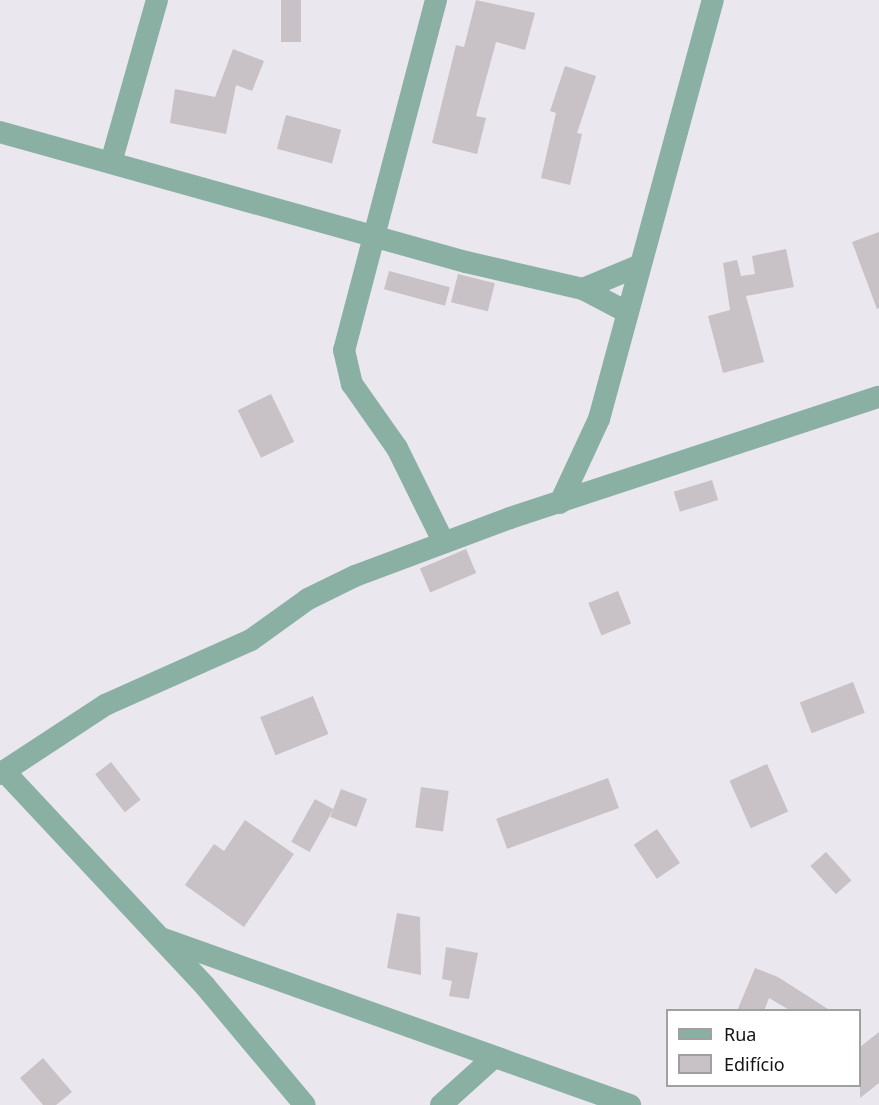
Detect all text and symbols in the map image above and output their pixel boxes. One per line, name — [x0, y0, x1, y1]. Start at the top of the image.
legend — [666, 1009, 861, 1087]
text: Rua — [724, 1022, 756, 1046]
text: Edifício — [724, 1052, 785, 1076]

